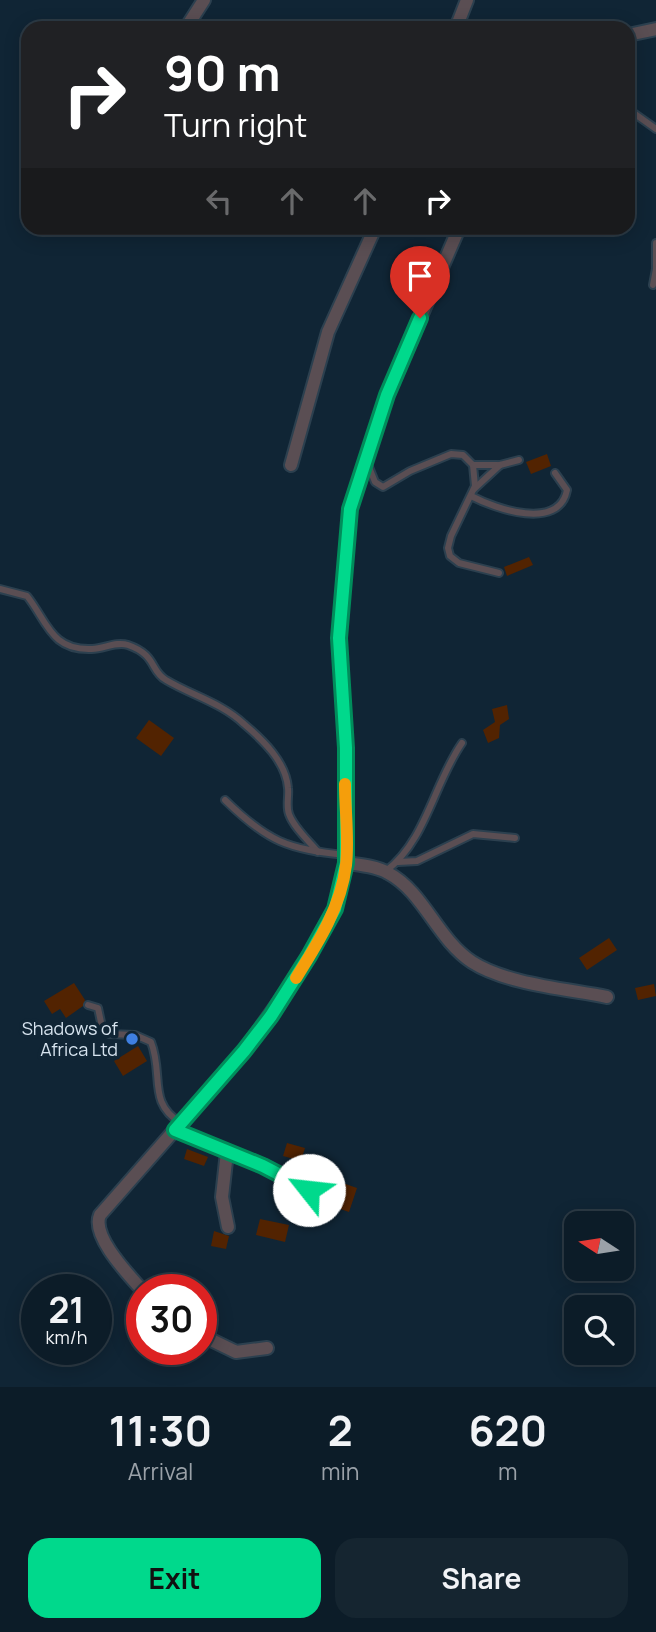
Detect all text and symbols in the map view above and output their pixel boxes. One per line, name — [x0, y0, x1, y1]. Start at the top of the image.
text: 90 m — [164, 39, 281, 106]
icon: right — [49, 49, 140, 140]
text: Turn right — [164, 103, 307, 147]
icon: left — [200, 182, 238, 220]
icon: ahead — [273, 182, 311, 220]
icon: ahead — [346, 182, 384, 220]
icon: right — [419, 182, 457, 220]
pin — [390, 246, 450, 318]
icon: arrive — [401, 257, 439, 295]
place label: Shadows of Africa Ltd — [22, 1016, 119, 1061]
marker: Shadows of Africa Ltd — [124, 1031, 140, 1047]
position arrow — [272, 1153, 346, 1227]
north arrow — [564, 1211, 634, 1281]
map controls — [564, 1211, 634, 1365]
speed limit sign: 30 — [126, 1274, 217, 1365]
text: 21 — [48, 1286, 85, 1334]
button: search — [564, 1295, 634, 1365]
text: km/h — [46, 1325, 87, 1349]
text: 11:30 — [109, 1401, 212, 1459]
text: 2 — [328, 1401, 353, 1459]
text: 620 — [468, 1401, 547, 1459]
text: Arrival — [128, 1455, 193, 1487]
text: min — [321, 1455, 360, 1487]
text: m — [498, 1455, 518, 1487]
button: Exit — [28, 1538, 321, 1618]
button: Share — [335, 1538, 628, 1618]

